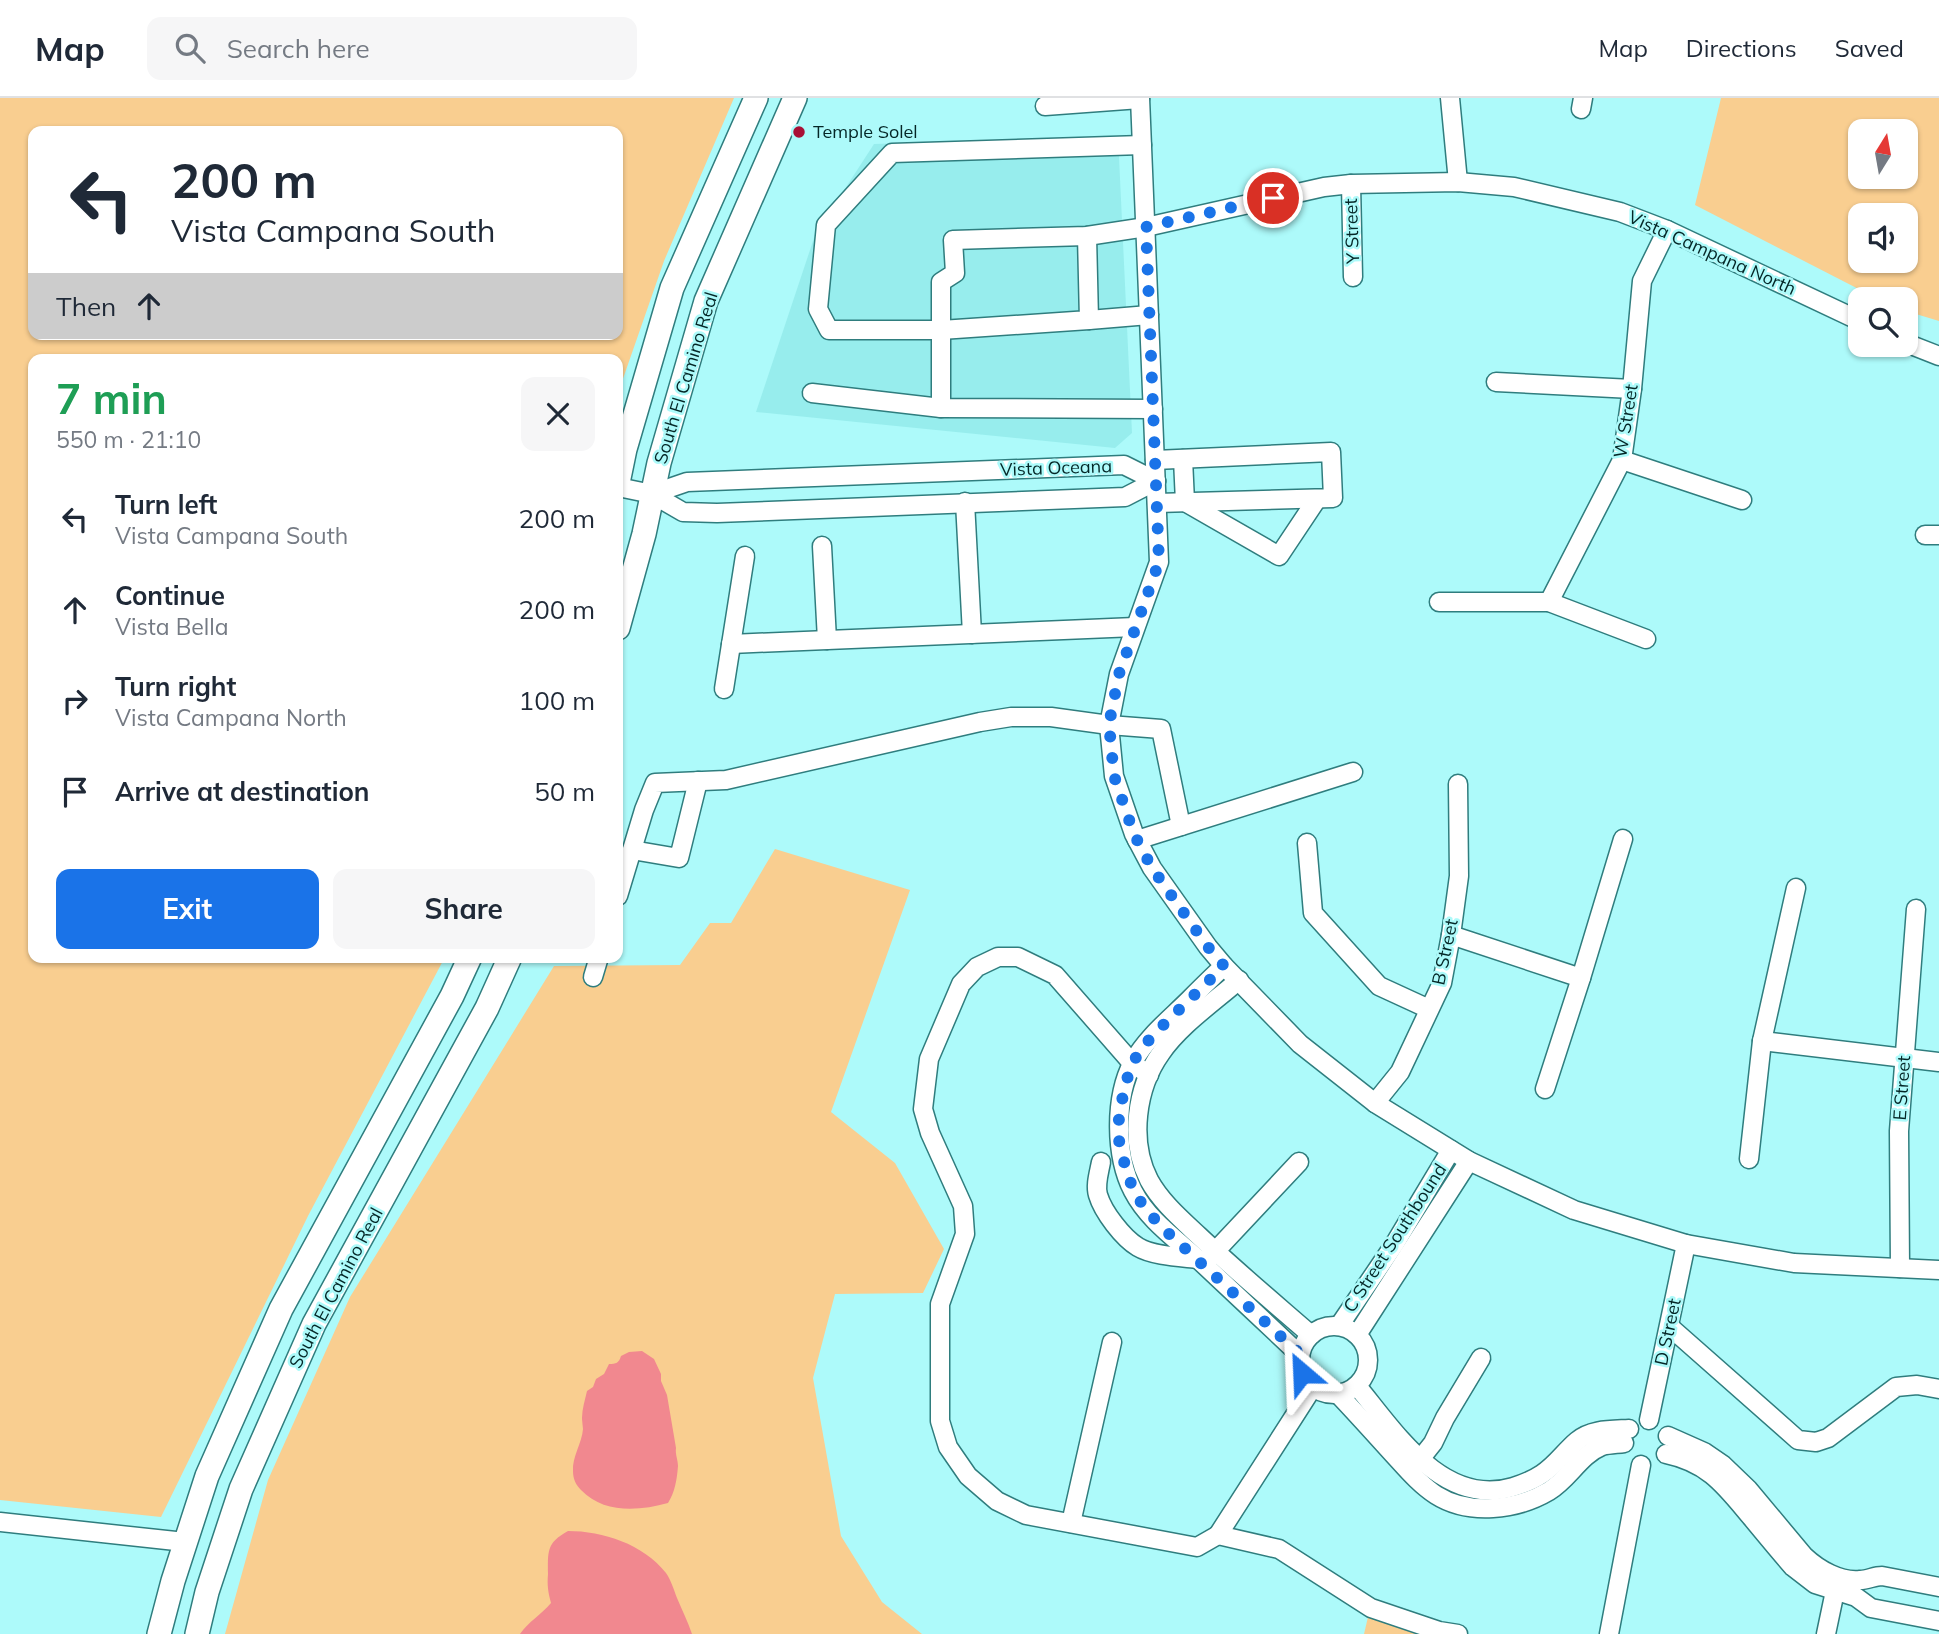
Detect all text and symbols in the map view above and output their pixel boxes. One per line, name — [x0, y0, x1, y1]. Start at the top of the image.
search box — [147, 17, 637, 80]
text: Map — [35, 28, 105, 69]
icon: search — [171, 29, 209, 67]
text: Search here — [227, 32, 370, 65]
text: Map — [1598, 33, 1648, 63]
text: Directions — [1686, 33, 1797, 63]
text: Saved — [1835, 33, 1904, 63]
north arrow — [1848, 119, 1918, 189]
map controls — [1848, 119, 1918, 357]
place label: Temple Solel — [813, 120, 918, 143]
marker: Temple Solel — [791, 124, 807, 140]
text: 200 m — [171, 149, 317, 210]
icon: left — [56, 154, 147, 245]
pin — [1243, 168, 1303, 228]
icon: arrive — [1254, 179, 1292, 217]
street label: Y Street — [1339, 198, 1364, 265]
button: sound — [1848, 203, 1918, 273]
street label: Vista Campana North — [1625, 205, 1800, 300]
text: Vista Campana South — [171, 210, 495, 250]
icon: ahead — [130, 287, 168, 325]
button: search — [1848, 287, 1918, 357]
street label: South El Camino Real — [648, 289, 723, 467]
text: Then — [56, 290, 116, 323]
text: 7 min — [56, 372, 167, 425]
button: close — [521, 377, 595, 451]
street label: W Street — [1608, 382, 1643, 460]
text: 550 m · 21:10 — [56, 425, 201, 454]
street label: Vista Oceana — [1000, 454, 1112, 481]
text: Turn left — [115, 488, 217, 521]
icon: left — [56, 500, 94, 538]
text: 200 m — [519, 502, 595, 535]
text: Vista Campana South — [115, 521, 348, 550]
text: Continue — [115, 579, 225, 612]
icon: ahead — [56, 591, 94, 629]
text: 200 m — [519, 593, 595, 626]
text: Vista Bella — [115, 612, 229, 641]
text: Turn right — [115, 670, 236, 703]
icon: right — [56, 682, 94, 720]
text: 100 m — [519, 684, 595, 717]
text: Vista Campana North — [115, 703, 347, 732]
icon: arrive — [56, 773, 94, 811]
text: Arrive at destination — [115, 775, 370, 808]
text: 50 m — [534, 775, 595, 808]
button: Exit — [56, 869, 319, 949]
button: Share — [333, 869, 595, 949]
street label: B Street — [1426, 917, 1463, 987]
street label: E Street — [1888, 1055, 1915, 1121]
street label: C Street Southbound — [1338, 1159, 1451, 1317]
street label: South El Camino Real — [283, 1204, 388, 1372]
street label: D Street — [1649, 1296, 1686, 1368]
position arrow — [1265, 1336, 1339, 1410]

